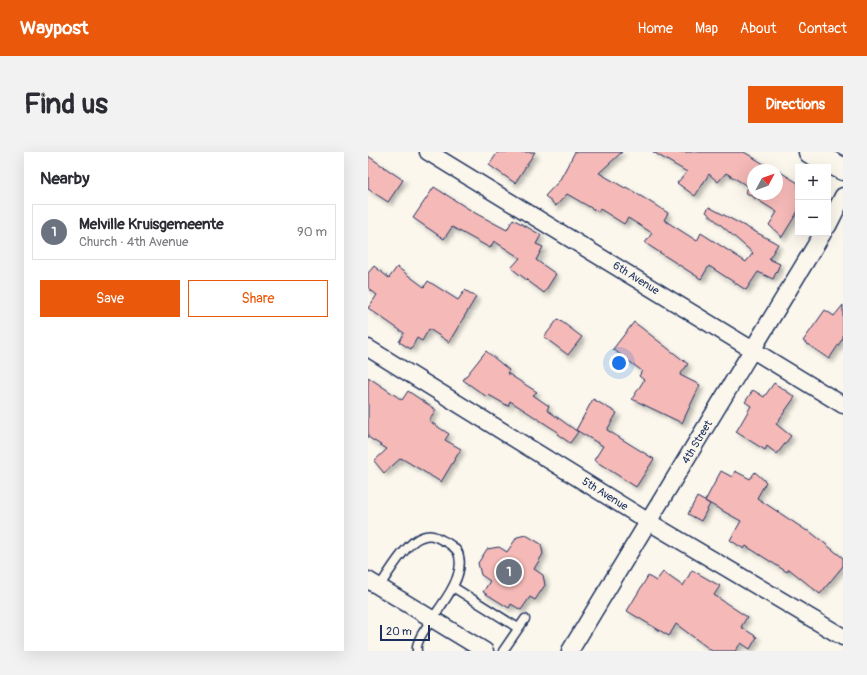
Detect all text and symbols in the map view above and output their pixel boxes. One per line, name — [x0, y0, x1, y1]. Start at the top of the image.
text: Waypost — [20, 16, 89, 40]
text: Home — [638, 20, 673, 37]
text: Map — [695, 20, 718, 37]
text: About — [740, 20, 776, 37]
text: Contact — [798, 20, 847, 37]
button: Directions — [748, 86, 843, 123]
text: Find us — [24, 87, 108, 122]
north arrow — [747, 164, 783, 200]
map controls — [795, 164, 831, 236]
button: + — [795, 164, 831, 200]
text: Nearby — [40, 168, 89, 189]
button: − — [795, 200, 831, 236]
text: Melville Kruisgemeente — [79, 215, 224, 234]
text: 1 — [51, 224, 57, 240]
text: 90 m — [297, 224, 327, 240]
text: Church · 4th Avenue — [79, 234, 189, 250]
street label: 6th Avenue — [610, 259, 662, 298]
button: Save — [40, 280, 180, 317]
button: Share — [188, 280, 328, 317]
your location — [609, 353, 629, 373]
street label: 4th Street — [679, 418, 715, 466]
street label: 5th Avenue — [580, 475, 631, 514]
pin: 1 — [496, 557, 522, 587]
scale bar — [380, 623, 430, 642]
text: 20 m — [386, 625, 412, 638]

